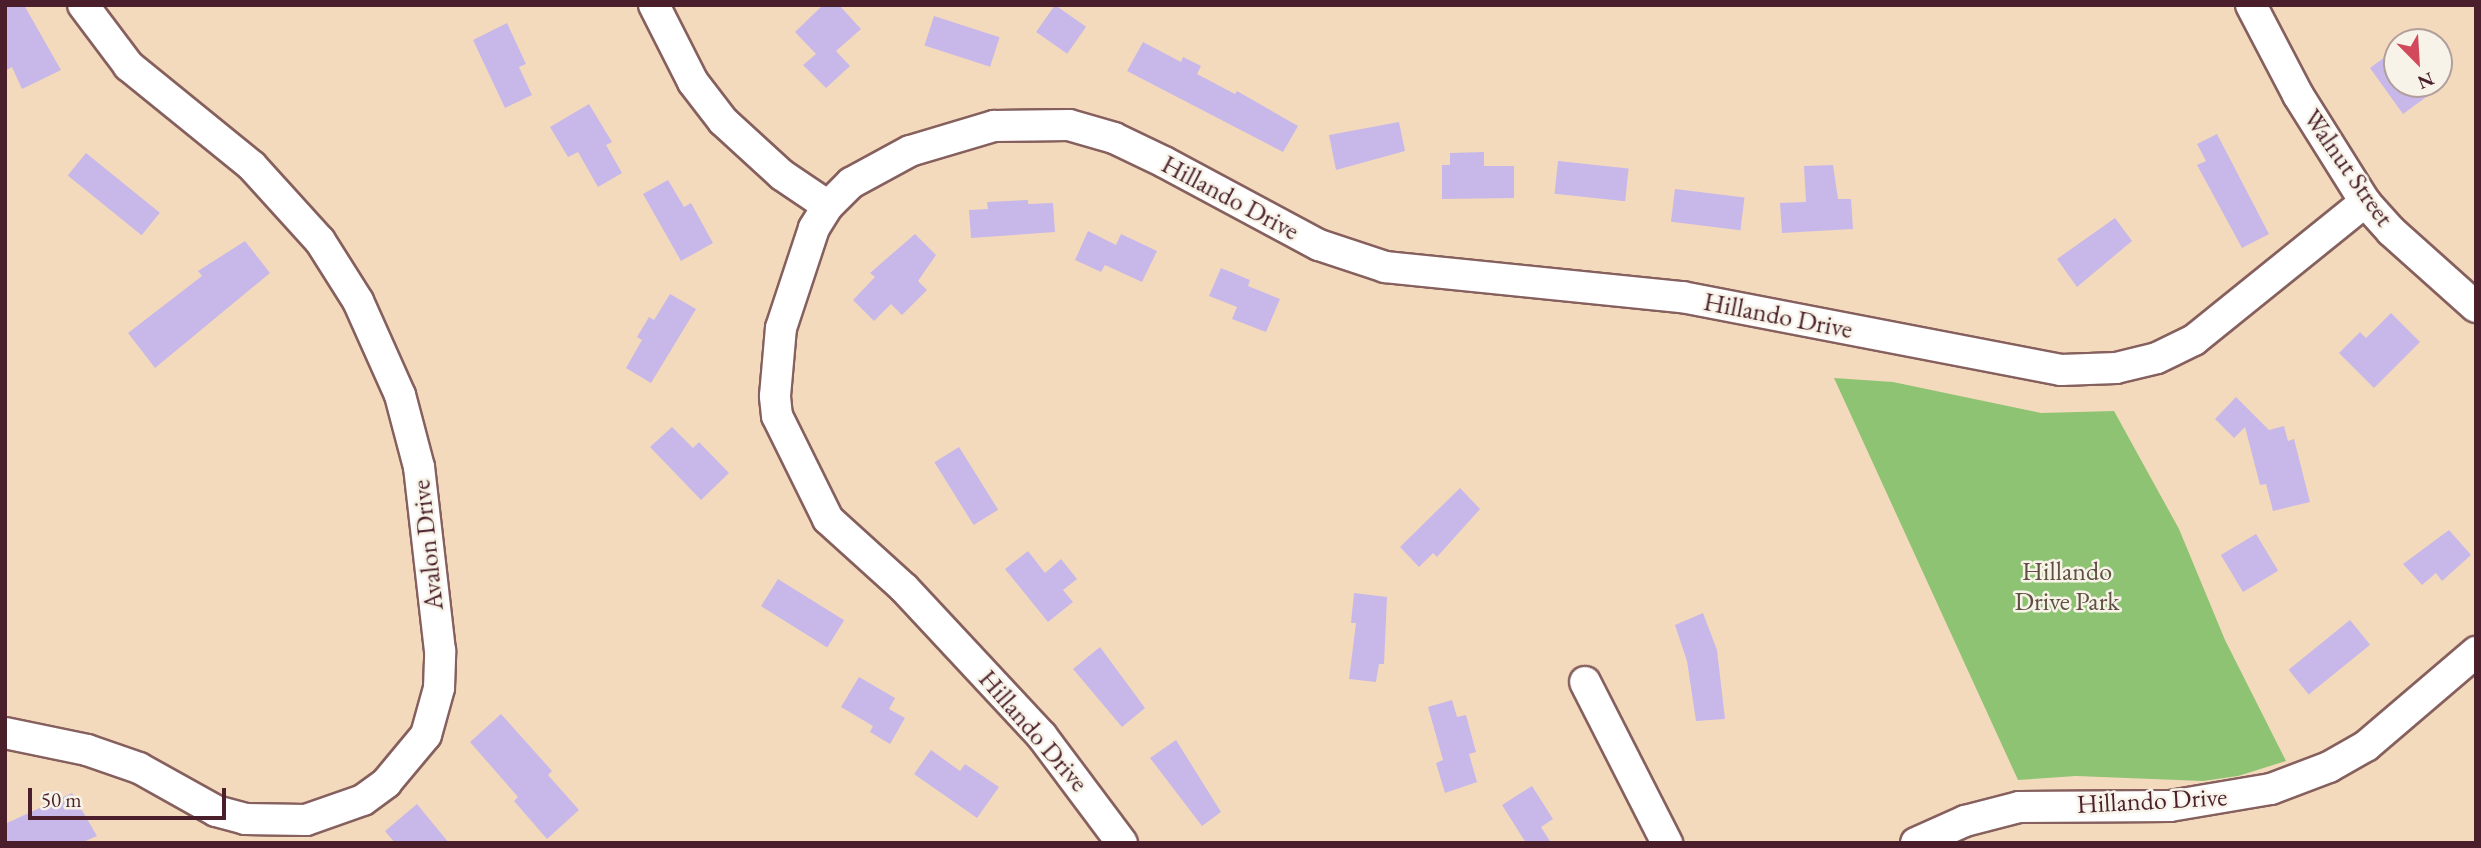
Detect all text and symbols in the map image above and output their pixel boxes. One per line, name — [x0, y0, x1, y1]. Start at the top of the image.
north arrow — [2383, 28, 2453, 98]
text: N — [2414, 66, 2438, 95]
street label: Walnut Street — [2296, 103, 2400, 233]
street label: Hillando Drive — [1156, 149, 1304, 247]
street label: Hillando Drive — [1701, 286, 1855, 346]
street label: Avalon Drive — [406, 478, 450, 612]
park label: Hillando Drive Park — [2014, 556, 2120, 618]
street label: Hillando Drive — [972, 664, 1094, 798]
scale bar — [32, 774, 229, 818]
street label: Hillando Drive — [2076, 781, 2228, 821]
text: 50 m — [41, 786, 82, 813]

